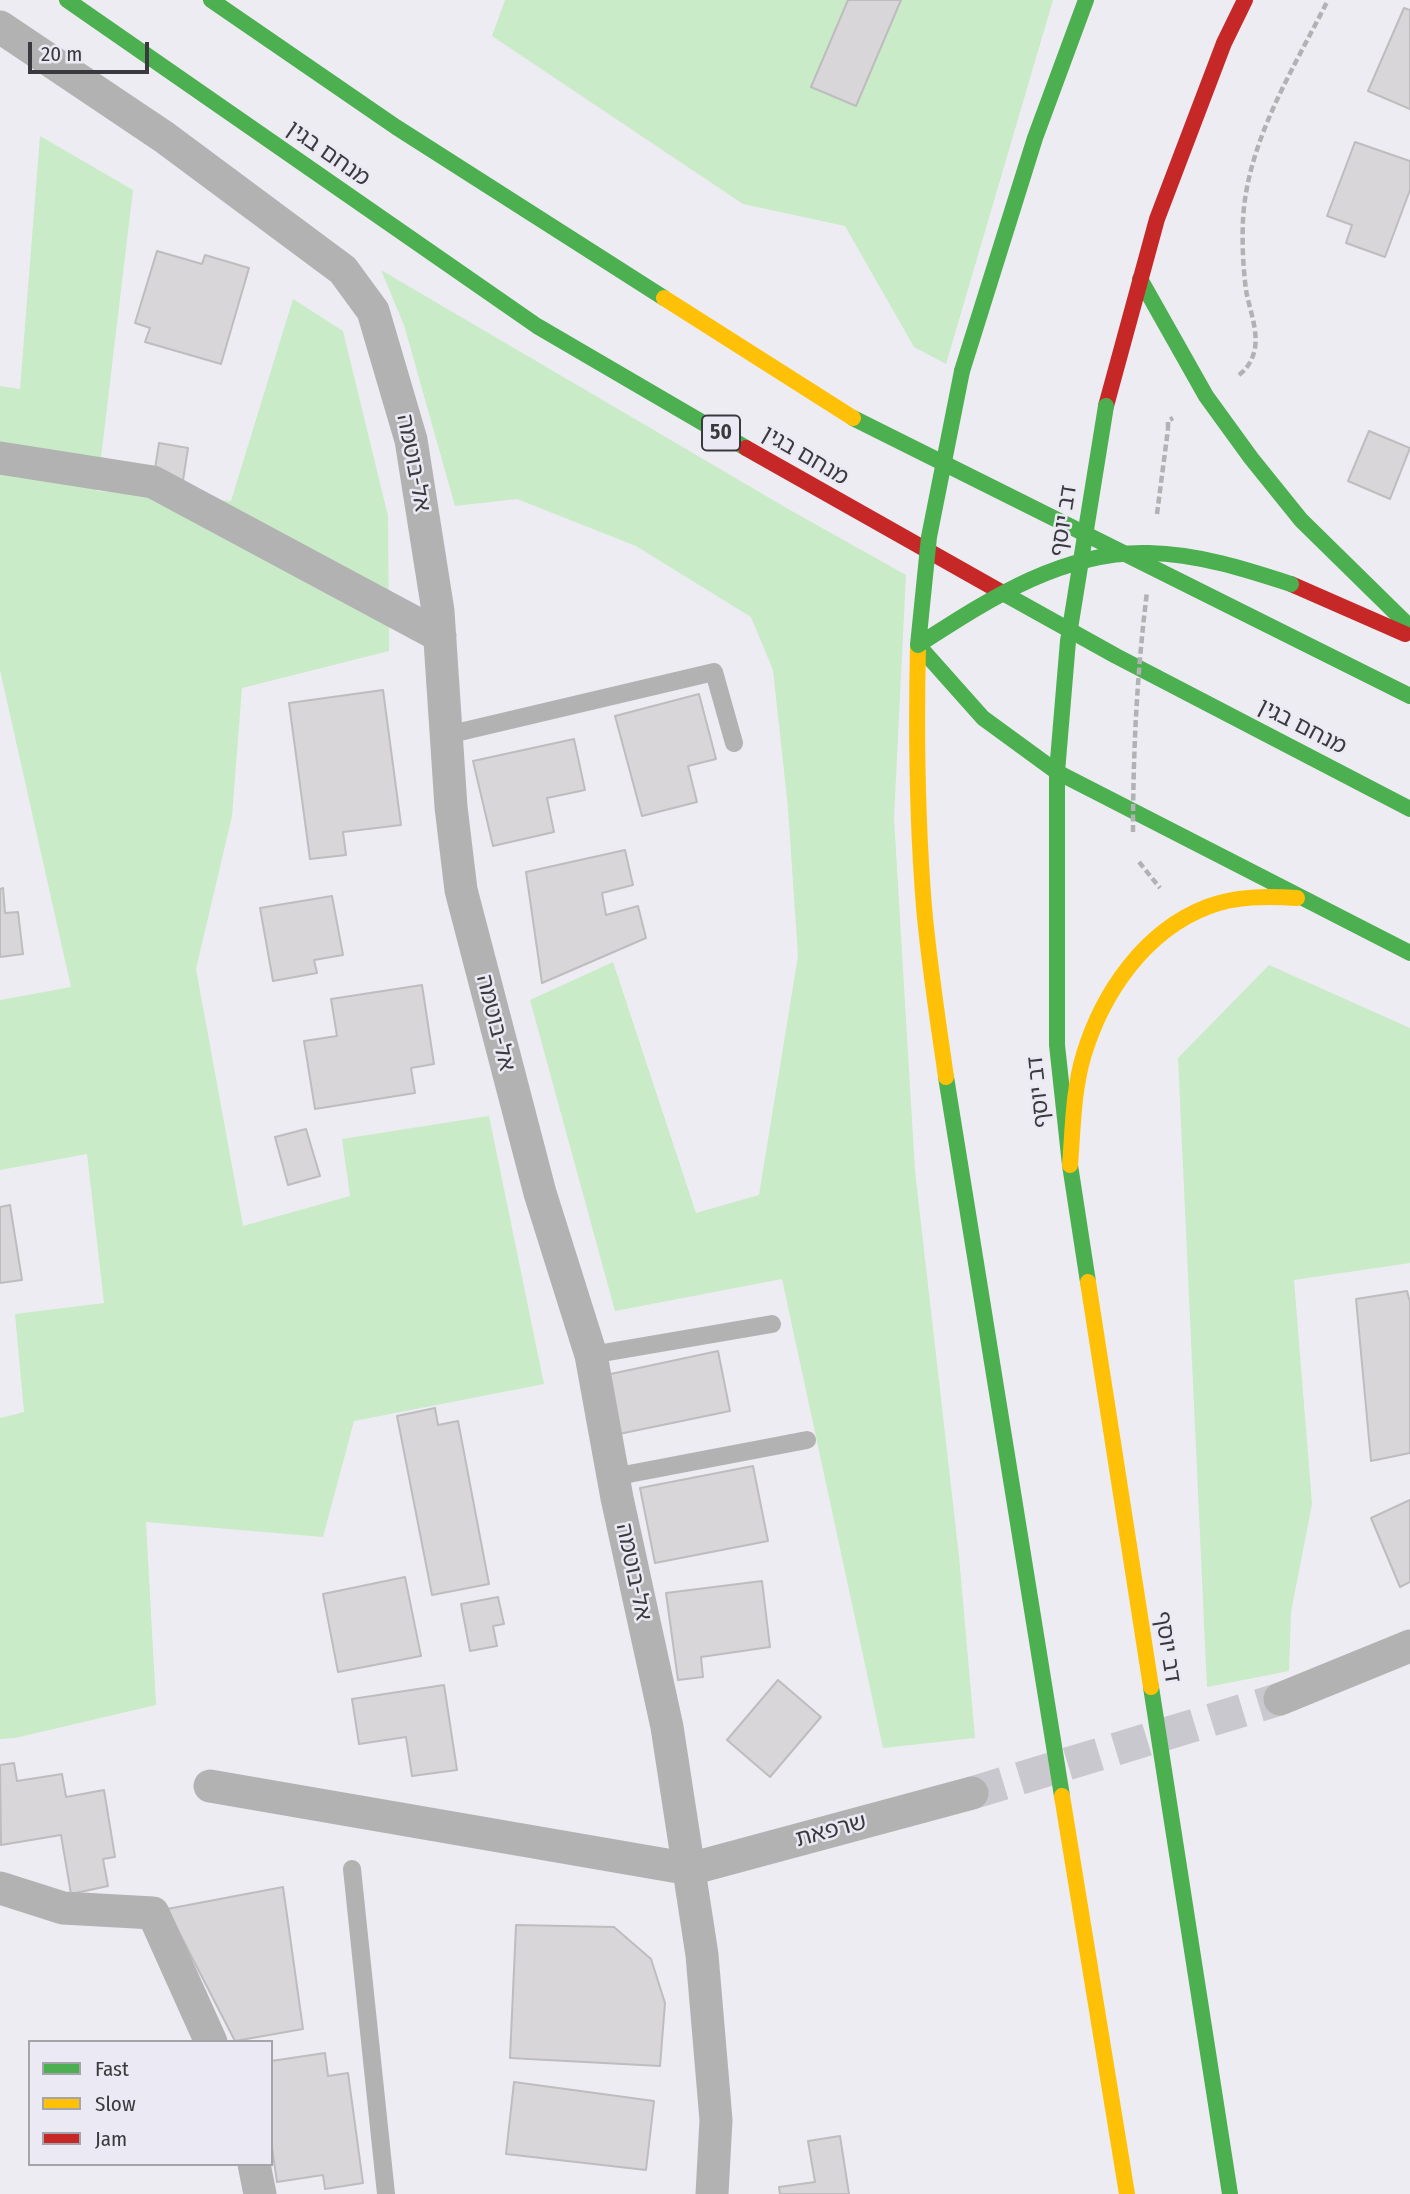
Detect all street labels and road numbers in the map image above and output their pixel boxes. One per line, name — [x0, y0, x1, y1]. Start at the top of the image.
street label: מנחם בגין — [281, 115, 375, 193]
street label: אל-בוטמה — [390, 412, 436, 514]
road number: 50 — [702, 416, 740, 450]
street label: מנחם בגין — [757, 420, 853, 492]
street label: דב יוסף — [1045, 483, 1083, 559]
street label: מנחם בגין — [1253, 693, 1351, 761]
street label: אל-בוטמה — [470, 972, 520, 1074]
street label: דב יוסף — [1022, 1055, 1056, 1129]
street label: אל-בוטמה — [609, 1521, 657, 1623]
street label: דב יוסף — [1148, 1609, 1186, 1685]
street label: שרפאת — [792, 1808, 870, 1854]

